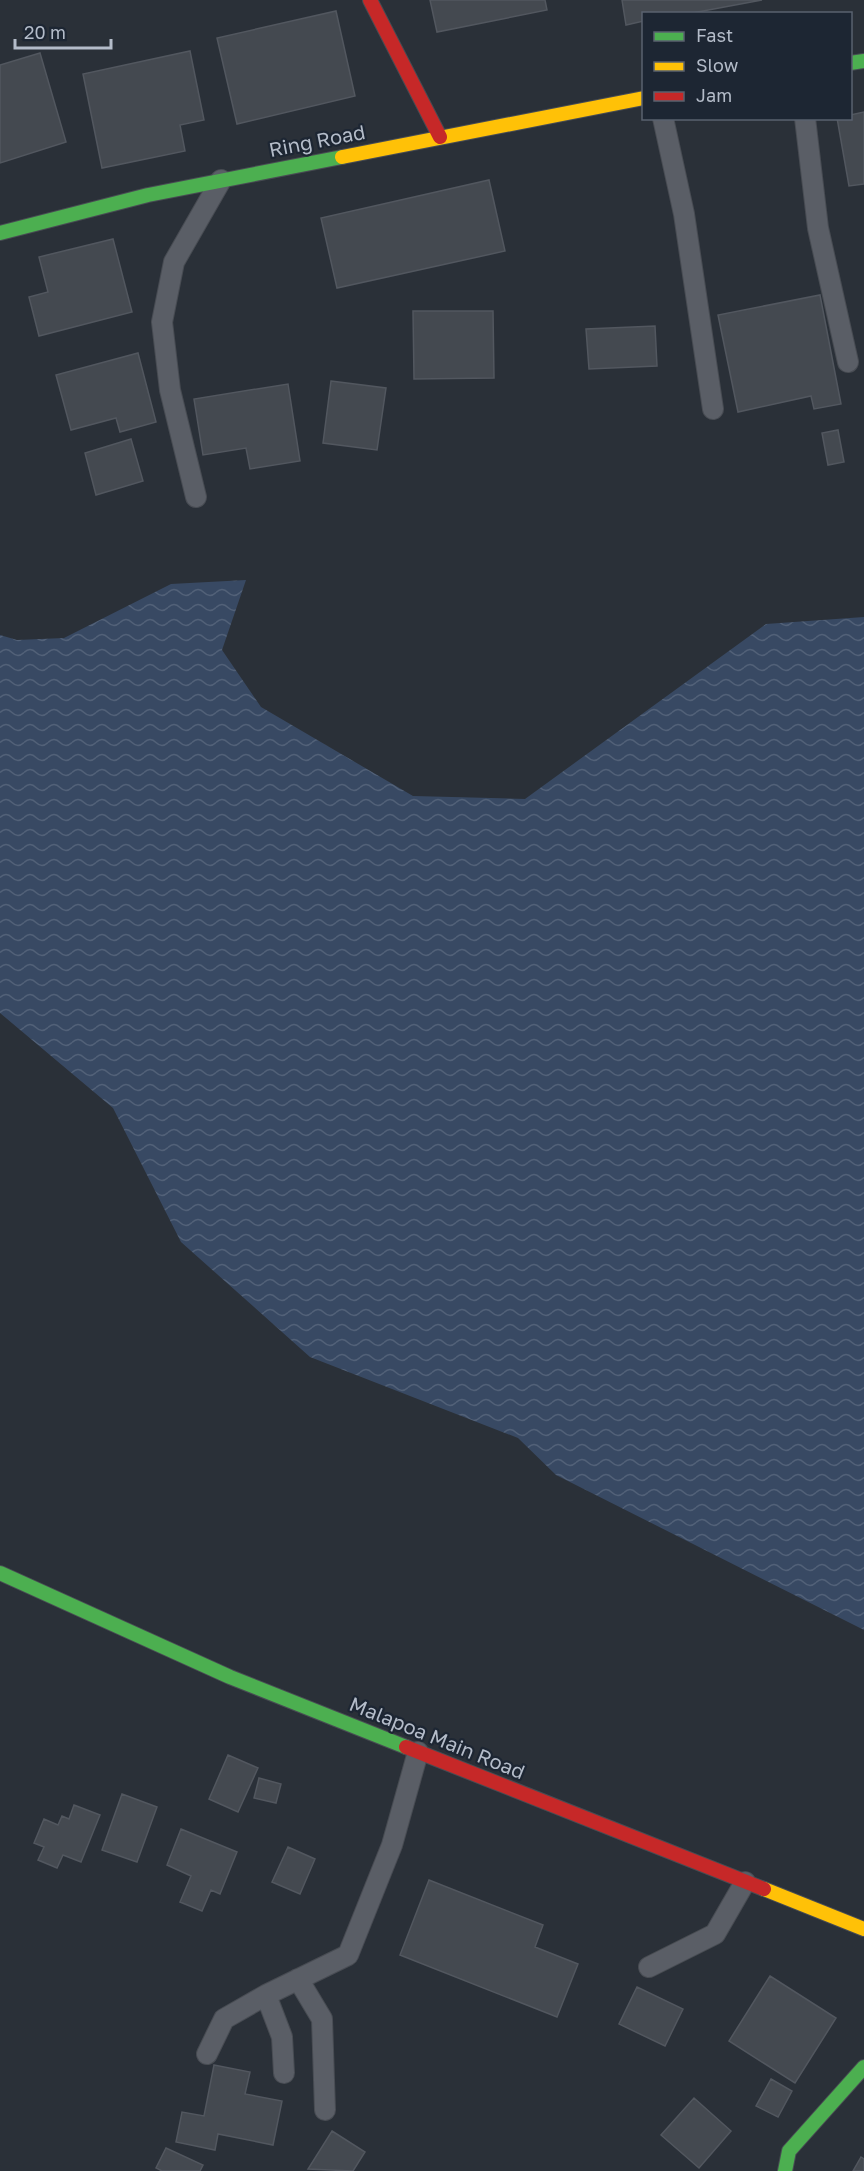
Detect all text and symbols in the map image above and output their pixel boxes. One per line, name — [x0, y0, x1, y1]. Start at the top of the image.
scale bar — [15, 12, 111, 50]
legend — [642, 12, 852, 120]
text: 20 m — [24, 21, 66, 43]
text: Fast — [696, 24, 733, 46]
text: Slow — [696, 54, 739, 76]
text: Jam — [696, 84, 732, 106]
street label: Ring Road — [267, 119, 367, 161]
street label: Malapoa Main Road — [346, 1691, 529, 1783]

